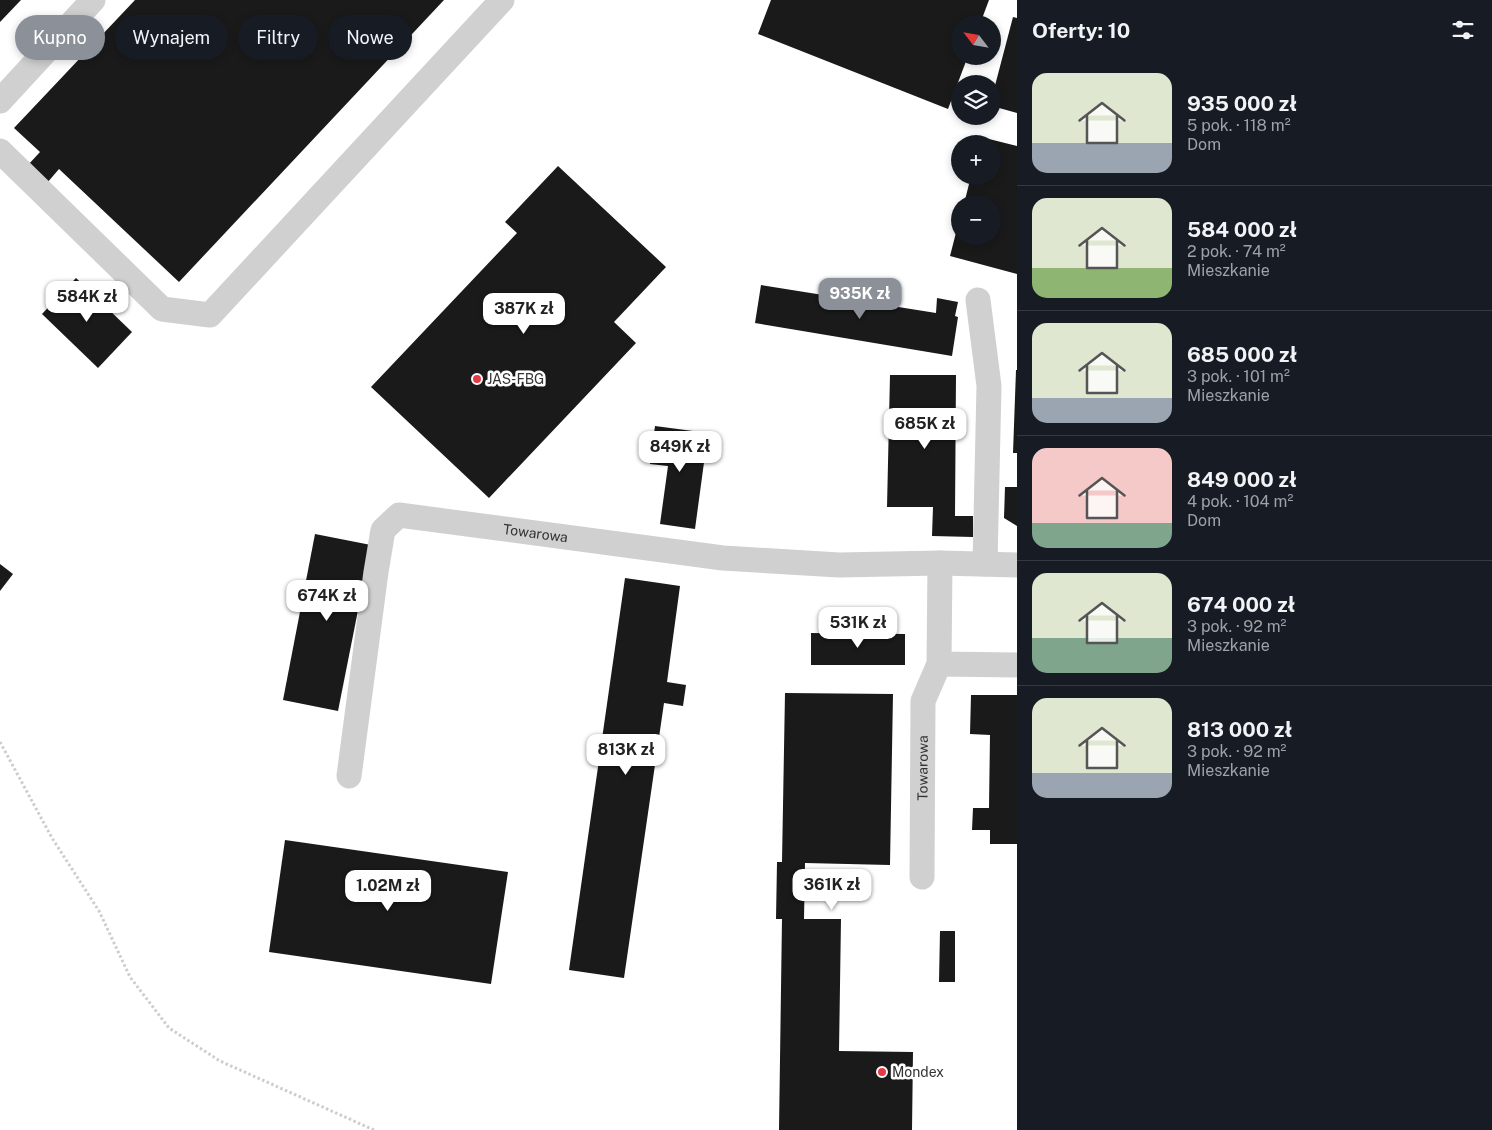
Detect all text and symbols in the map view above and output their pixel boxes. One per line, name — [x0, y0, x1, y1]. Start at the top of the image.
chip: Kupno — [15, 15, 105, 60]
chip: Wynajem — [115, 15, 228, 60]
chip: Filtry — [238, 15, 318, 60]
chip: Nowe — [328, 15, 412, 60]
north arrow — [951, 15, 1001, 65]
map controls — [951, 15, 1001, 245]
icon: filters — [1449, 16, 1477, 44]
text: Oferty: 10 — [1032, 18, 1130, 43]
button: layers — [951, 75, 1001, 125]
text: 935 000 zł — [1187, 91, 1297, 116]
icon: home — [1072, 93, 1132, 153]
text: 5 pok. · 118 m² — [1187, 116, 1291, 135]
button: + — [951, 135, 1001, 185]
text: Dom — [1187, 135, 1221, 154]
button: − — [951, 195, 1001, 245]
text: 584 000 zł — [1187, 217, 1297, 242]
icon: home — [1072, 218, 1132, 278]
text: 2 pok. · 74 m² — [1187, 242, 1286, 261]
text: Mieszkanie — [1187, 261, 1270, 280]
pin: 935K zł — [814, 278, 906, 320]
pin: 584K zł — [41, 280, 133, 323]
text: 935K zł — [830, 284, 890, 303]
text: 584K zł — [57, 287, 117, 306]
pin: 387K zł — [478, 292, 570, 335]
text: 387K zł — [494, 299, 554, 318]
text: 685 000 zł — [1187, 342, 1297, 367]
icon: home — [1072, 343, 1132, 403]
text: 3 pok. · 101 m² — [1187, 367, 1290, 386]
place label: JAS-FBG — [487, 371, 544, 387]
marker: JAS-FBG — [471, 373, 483, 385]
text: Mieszkanie — [1187, 386, 1270, 405]
pin: 685K zł — [879, 408, 971, 450]
text: 685K zł — [894, 414, 956, 433]
pin: 849K zł — [634, 430, 726, 473]
text: 849K zł — [650, 437, 710, 456]
text: 849 000 zł — [1187, 467, 1297, 492]
icon: home — [1072, 468, 1132, 528]
text: 4 pok. · 104 m² — [1187, 492, 1293, 511]
text: Dom — [1187, 511, 1221, 530]
street label: Towarowa — [502, 521, 569, 545]
pin: 674K zł — [281, 580, 373, 622]
text: 674K zł — [297, 586, 357, 605]
text: 674 000 zł — [1187, 592, 1295, 617]
icon: home — [1072, 593, 1132, 653]
pin: 531K zł — [812, 606, 904, 649]
text: 531K zł — [829, 613, 887, 632]
text: 3 pok. · 92 m² — [1187, 617, 1287, 636]
text: Mieszkanie — [1187, 636, 1270, 655]
text: 813 000 zł — [1187, 717, 1292, 742]
icon: home — [1072, 718, 1132, 778]
pin: 813K zł — [580, 734, 672, 776]
street label: Towarowa — [914, 735, 931, 801]
text: 813K zł — [597, 740, 655, 759]
text: 3 pok. · 92 m² — [1187, 742, 1287, 761]
text: Mieszkanie — [1187, 761, 1270, 780]
pin: 361K zł — [786, 868, 878, 911]
pin: 1.02M zł — [336, 870, 440, 912]
text: 361K zł — [804, 875, 860, 894]
text: 1.02M zł — [356, 876, 420, 895]
place label: Mondex — [892, 1064, 944, 1080]
marker: Mondex — [876, 1066, 888, 1078]

